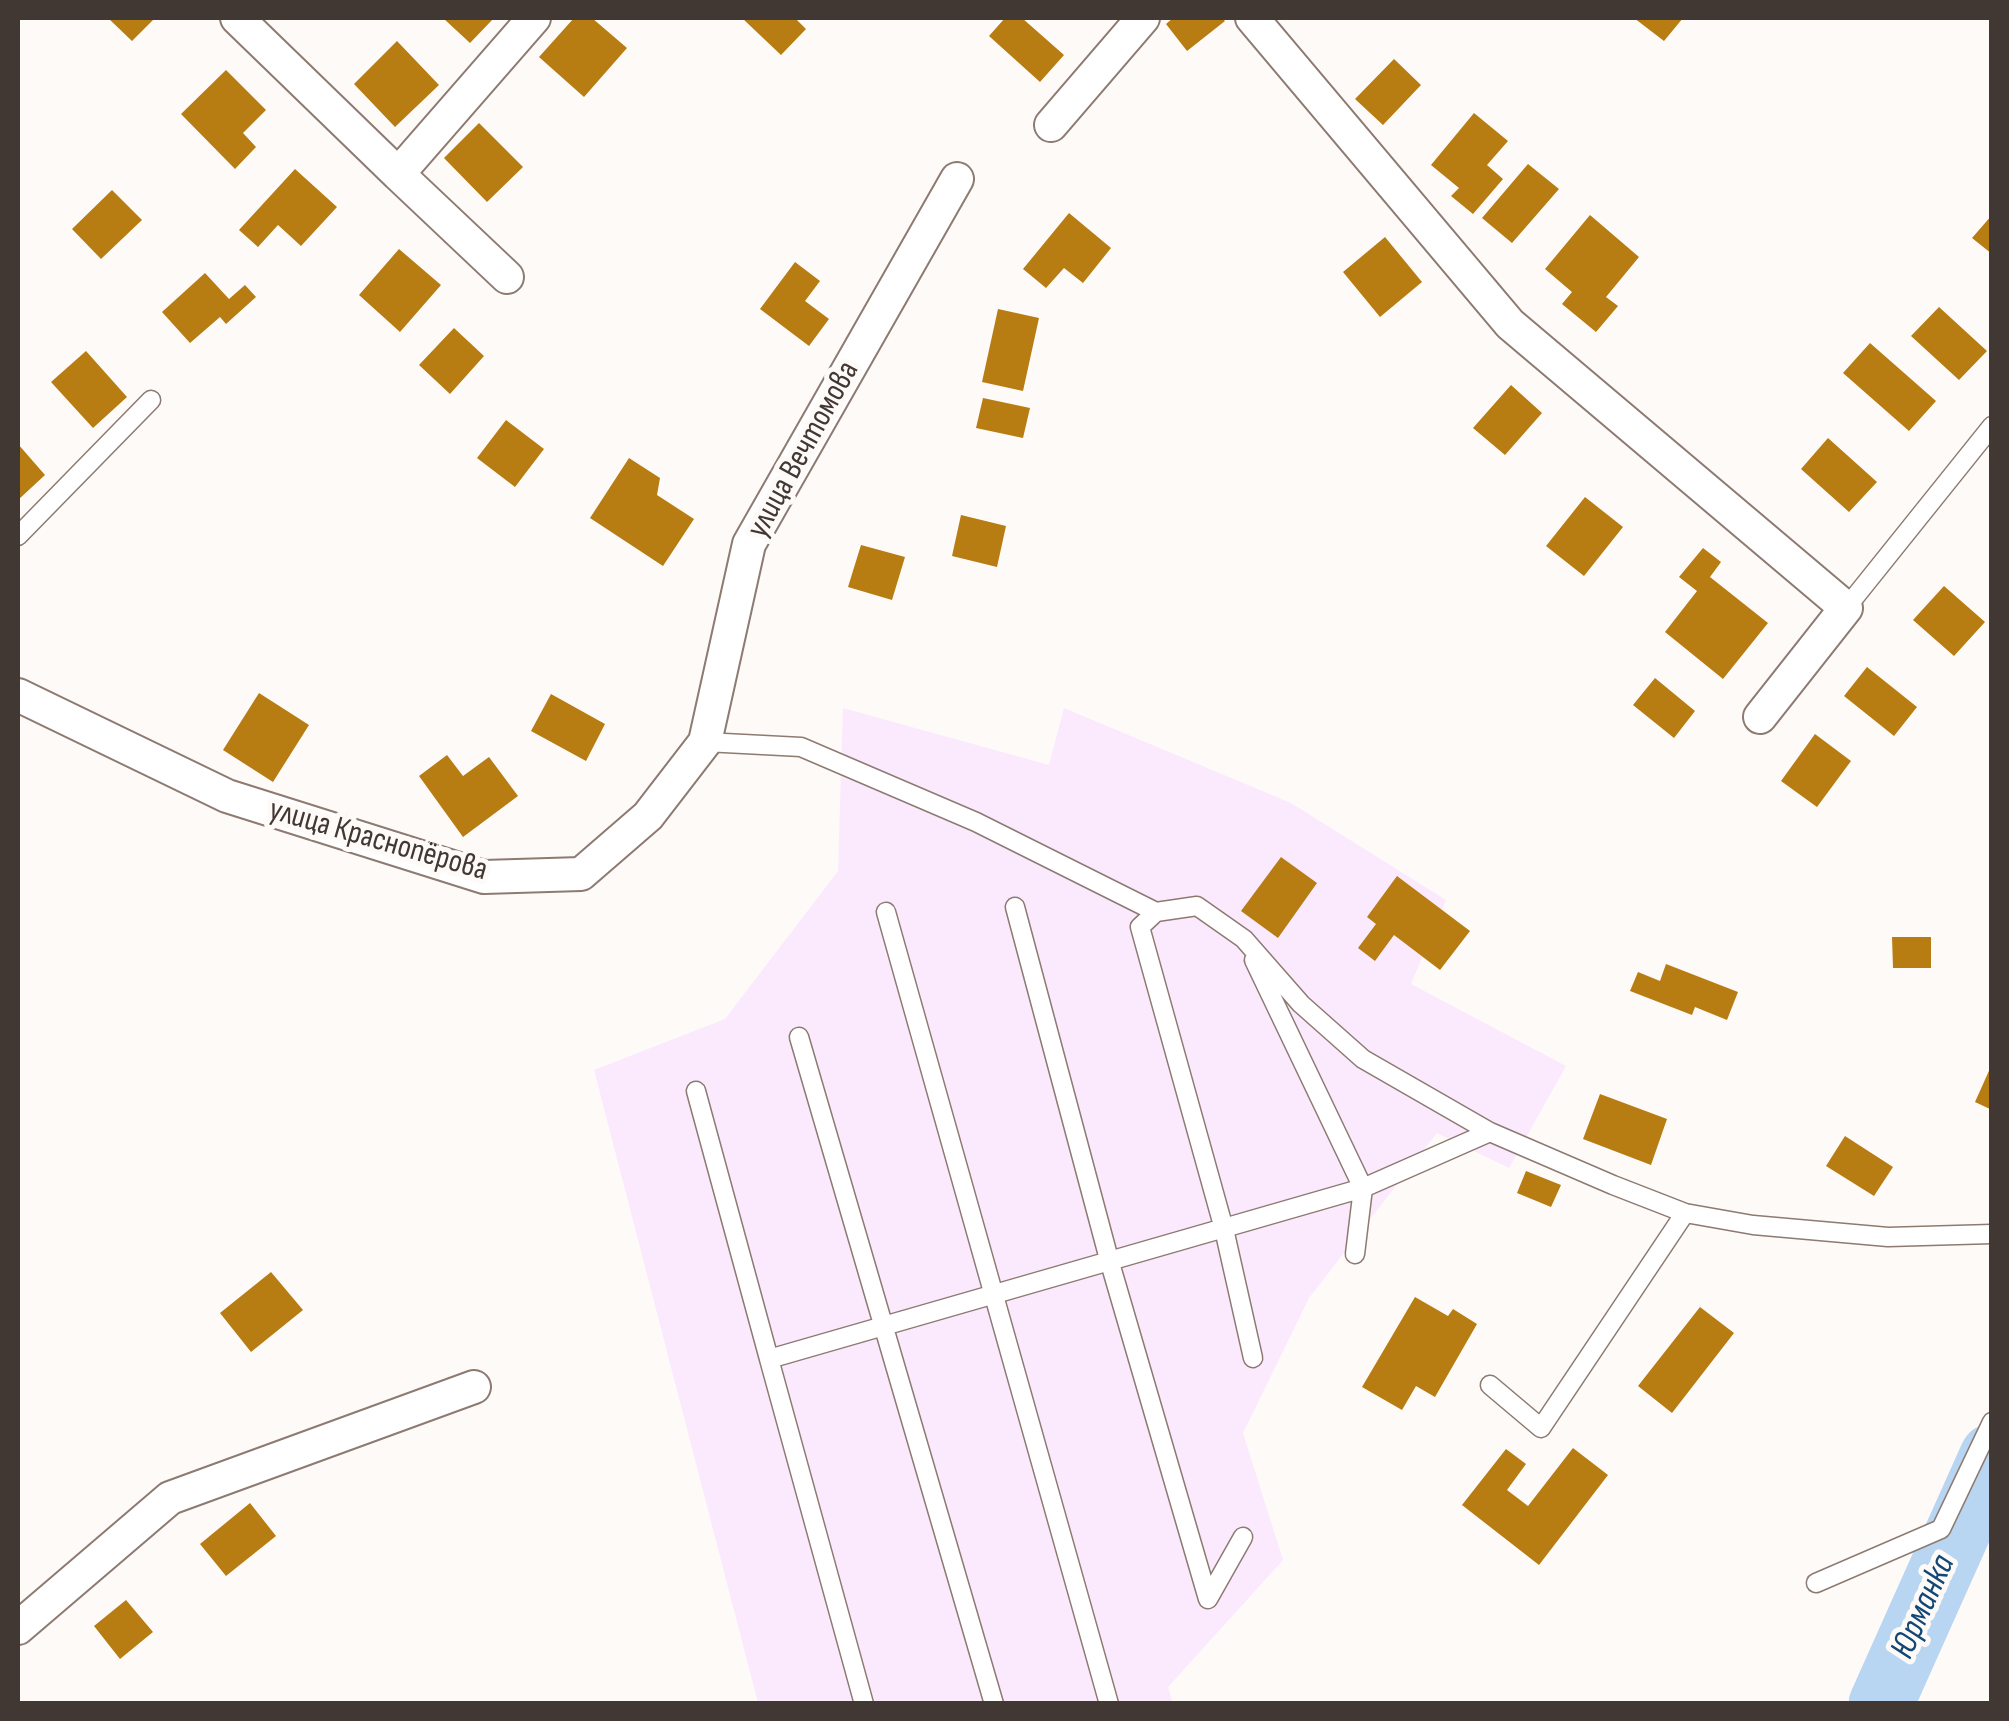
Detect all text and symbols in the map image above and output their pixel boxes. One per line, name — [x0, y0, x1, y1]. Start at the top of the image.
street label: улица Вечтомова — [740, 355, 868, 545]
street label: улица Краснопёрова — [264, 791, 492, 891]
water label: Юрманка — [1883, 1549, 1965, 1665]

